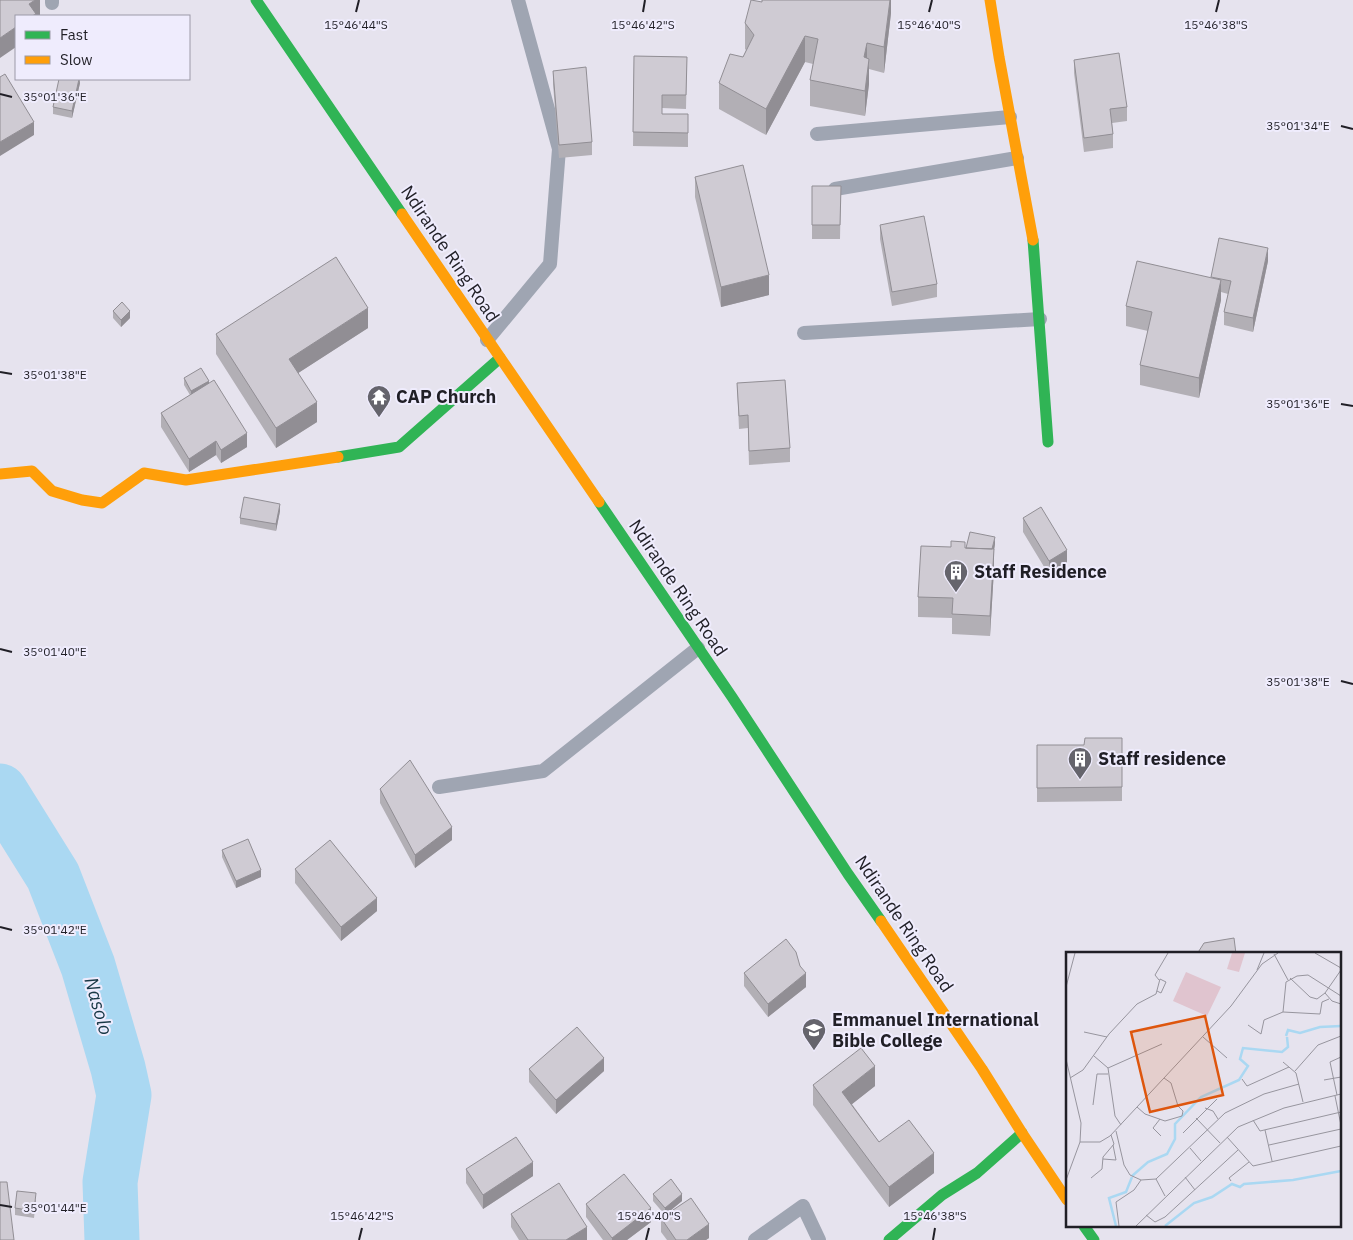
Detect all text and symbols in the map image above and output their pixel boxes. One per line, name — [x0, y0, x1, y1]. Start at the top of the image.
legend — [15, 15, 190, 80]
text: 15°46'44"S — [324, 17, 388, 32]
text: 15°46'42"S — [611, 17, 675, 32]
text: 15°46'40"S — [897, 17, 961, 32]
text: 15°46'38"S — [1184, 17, 1248, 32]
text: Fast — [60, 25, 88, 44]
text: Slow — [60, 50, 93, 69]
text: 35°01'36"E — [23, 89, 87, 104]
text: 35°01'34"E — [1266, 118, 1330, 133]
street label: Ndirande Ring Road — [396, 181, 505, 326]
text: 35°01'38"E — [23, 367, 87, 382]
temple icon: CAP Church — [366, 384, 392, 418]
place label: CAP Church — [396, 385, 496, 408]
text: 35°01'36"E — [1266, 396, 1330, 411]
street label: Ndirande Ring Road — [624, 515, 733, 660]
building icon: Staff Residence — [943, 559, 969, 593]
place label: Staff Residence — [974, 560, 1107, 583]
text: 35°01'40"E — [23, 644, 87, 659]
text: 35°01'38"E — [1266, 674, 1330, 689]
building icon: Staff residence — [1067, 746, 1093, 780]
place label: Staff residence — [1098, 747, 1226, 770]
street label: Ndirande Ring Road — [850, 851, 959, 996]
text: 35°01'42"E — [23, 922, 87, 937]
inset map — [1066, 952, 1340, 1228]
water label: Nasolo — [79, 974, 119, 1038]
place label: Emmanuel International Bible College — [832, 1008, 1039, 1052]
school or university icon: Emmanuel International Bible College — [801, 1017, 827, 1051]
text: 35°01'44"E — [23, 1200, 87, 1215]
text: 15°46'42"S — [330, 1208, 394, 1223]
text: 15°46'40"S — [617, 1208, 681, 1223]
text: 15°46'38"S — [903, 1208, 967, 1223]

